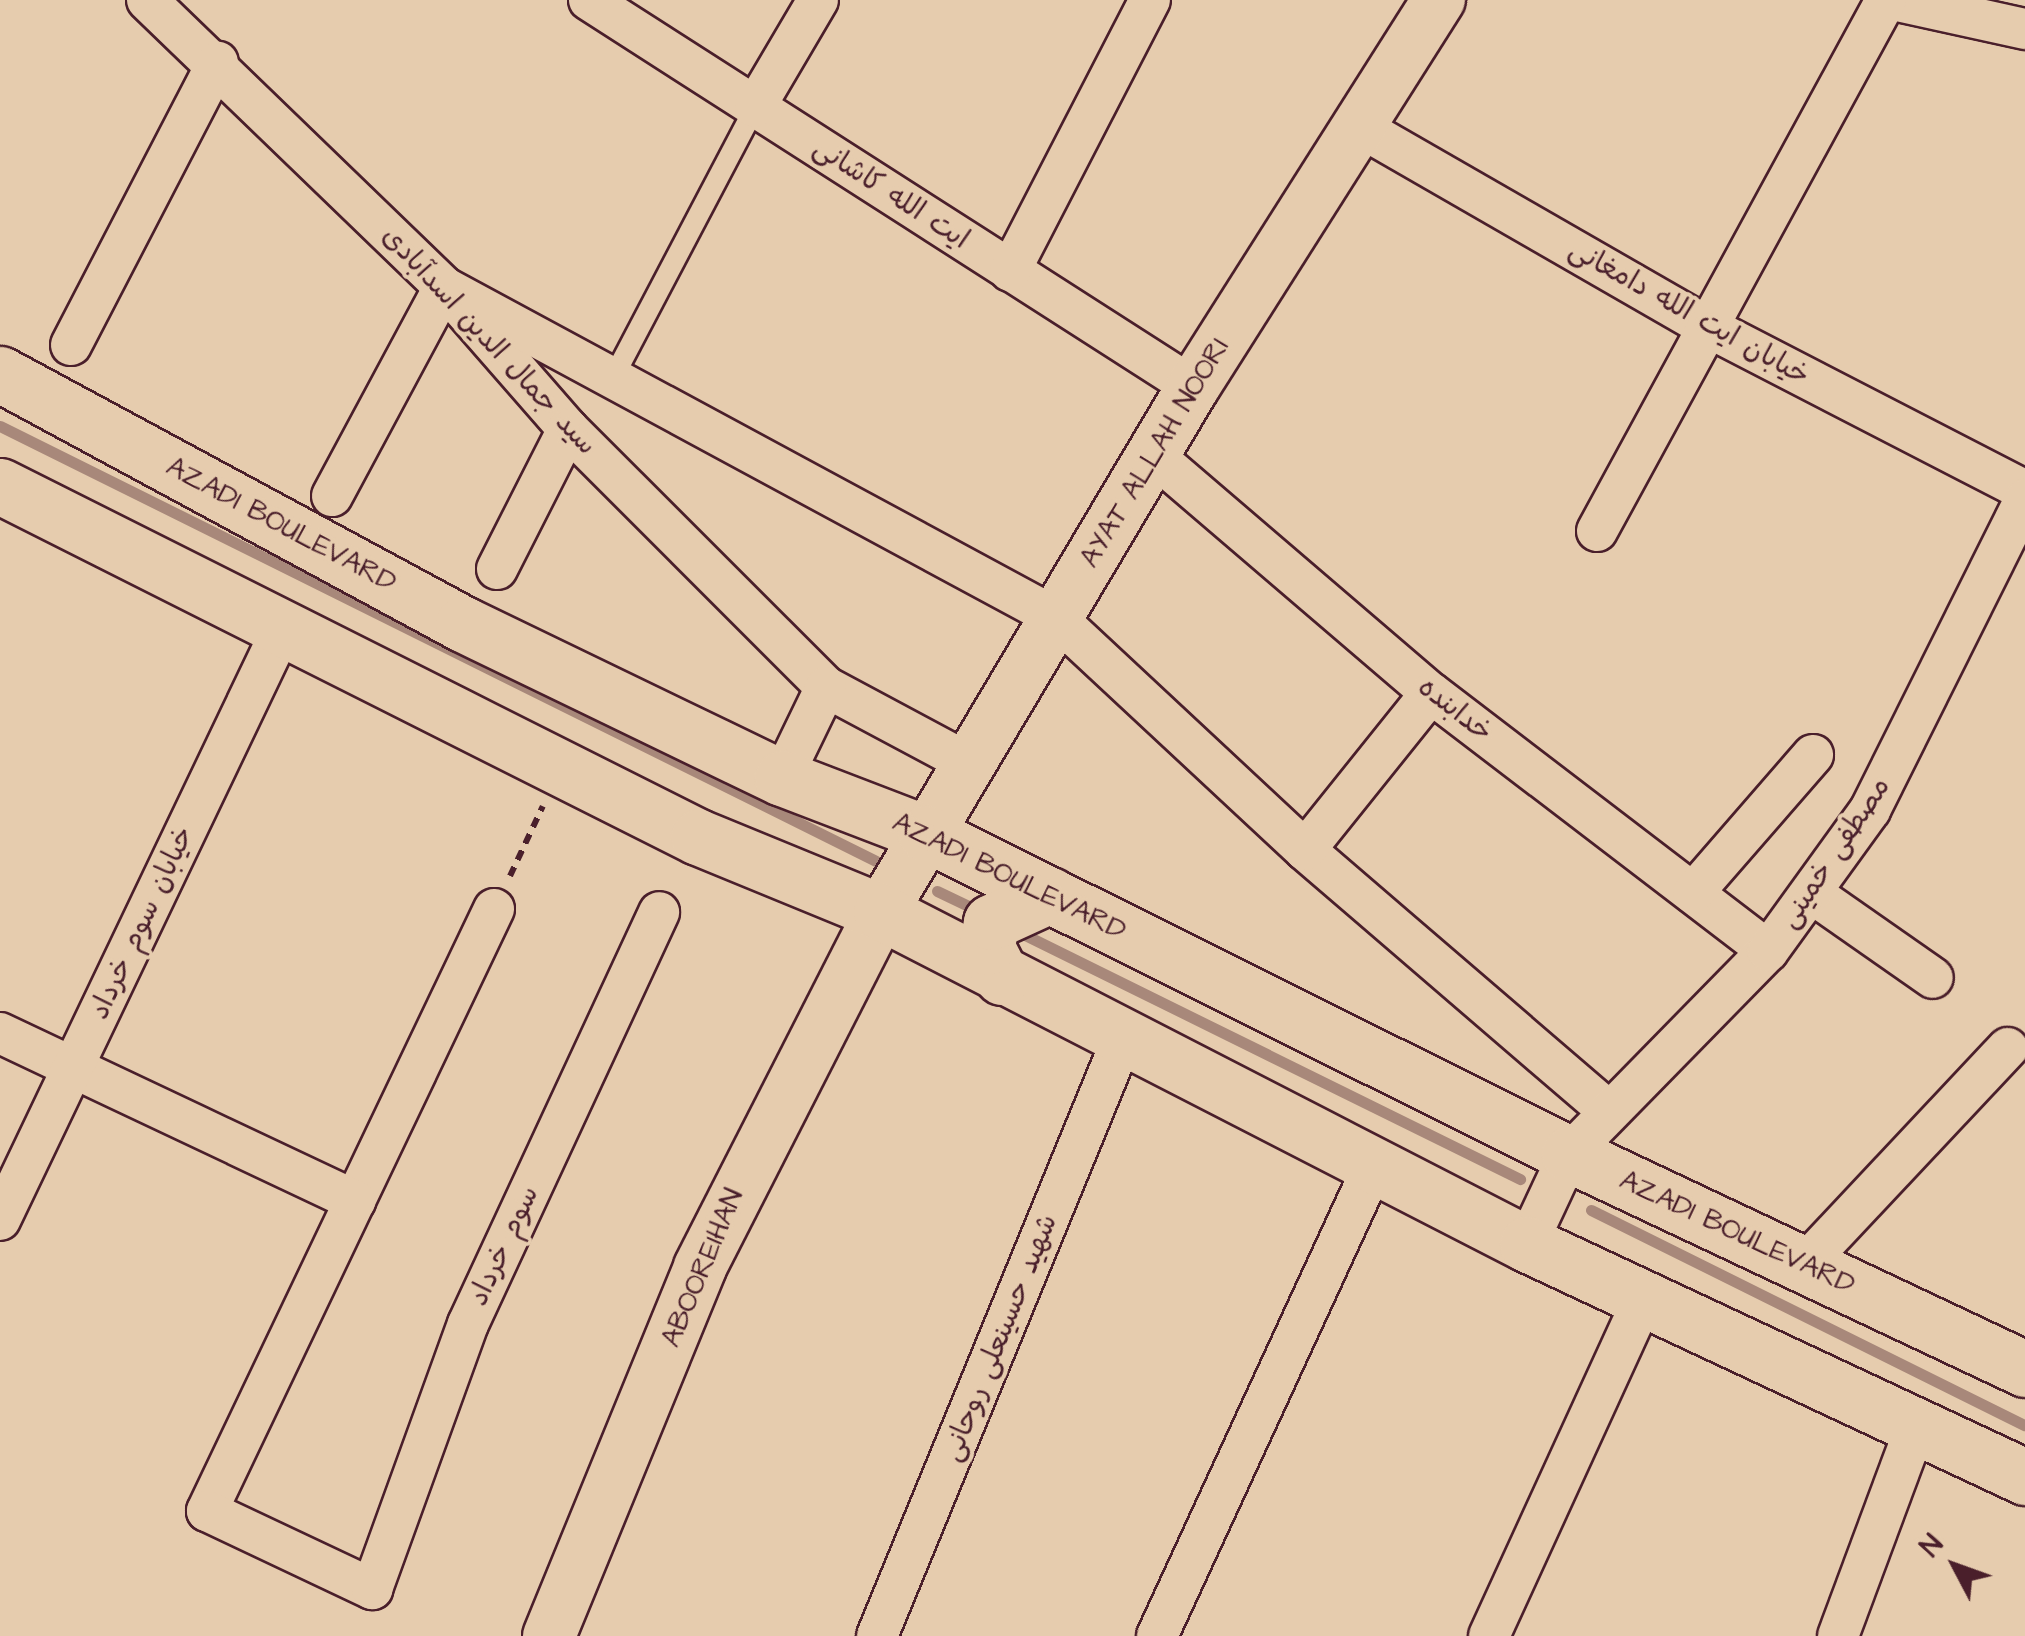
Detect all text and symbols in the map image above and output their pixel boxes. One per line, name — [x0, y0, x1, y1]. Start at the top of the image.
street label: ایت الله کاشانی — [807, 131, 975, 257]
street label: سید جمال الدین اسدآبادی — [375, 220, 603, 462]
street label: خیابان ایت الله دامغانی — [1563, 233, 1815, 393]
street label: AYAT ALLAH NOORI — [1073, 332, 1237, 574]
street label: AZADI BOULEVARD — [160, 450, 402, 600]
street label: خدابنده — [1411, 671, 1499, 749]
street label: مصطفی خمینی — [1772, 771, 1898, 935]
street label: AZADI BOULEVARD — [887, 806, 1131, 948]
street label: خیابان سوم خرداد — [83, 821, 201, 1025]
street label: AZADI BOULEVARD — [1614, 1164, 1860, 1302]
street label: سوم خرداد — [462, 1181, 546, 1311]
street label: ABOOREIHAN — [655, 1184, 751, 1352]
street label: شهید حسینعلی روحانی — [935, 1210, 1065, 1466]
north arrow — [1905, 1516, 2005, 1616]
text: N — [1912, 1527, 1952, 1565]

